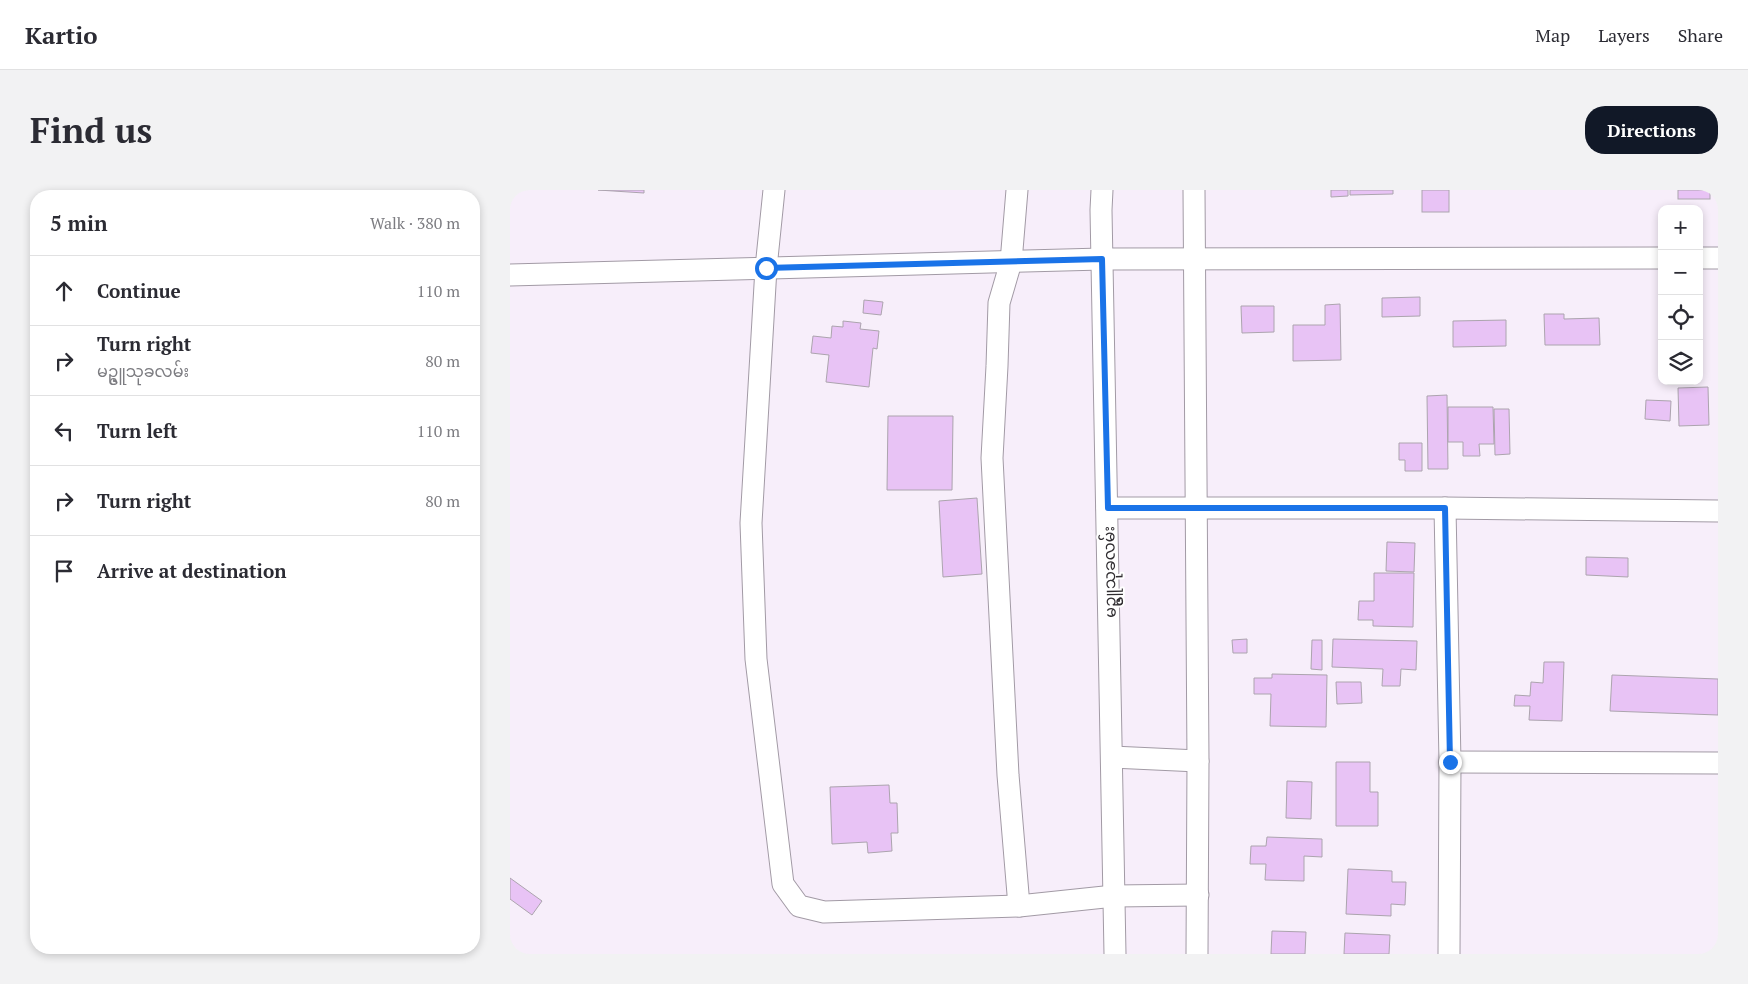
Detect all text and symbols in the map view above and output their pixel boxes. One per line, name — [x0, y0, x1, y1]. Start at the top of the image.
text: Kartio — [25, 19, 98, 51]
text: Map — [1535, 23, 1570, 47]
text: Layers — [1598, 23, 1650, 47]
text: Share — [1678, 23, 1723, 47]
button: Directions — [1585, 106, 1718, 154]
text: Find us — [30, 107, 152, 153]
map controls — [1658, 205, 1703, 385]
button: + — [1658, 205, 1703, 250]
text: 5 min — [50, 209, 107, 237]
text: Walk · 380 m — [370, 212, 460, 234]
button: − — [1658, 250, 1703, 295]
route start — [755, 257, 778, 280]
icon: ahead — [50, 277, 78, 305]
text: Continue — [97, 278, 181, 303]
text: 110 m — [417, 280, 460, 302]
button: locate — [1658, 295, 1703, 340]
text: Turn right — [97, 331, 191, 356]
button: layers — [1658, 340, 1703, 385]
icon: right — [50, 347, 78, 375]
text: 80 m — [425, 350, 460, 372]
text: မဥ္ဇူသုခလမ်း — [97, 360, 189, 382]
icon: left — [50, 417, 78, 445]
text: Turn left — [97, 418, 178, 443]
text: 110 m — [417, 420, 460, 442]
icon: right — [50, 487, 78, 515]
text: Turn right — [97, 488, 191, 513]
text: 80 m — [425, 490, 460, 512]
street label: မဥ္ဇူသုခလမ်း — [1097, 526, 1125, 618]
icon: arrive — [50, 557, 78, 585]
text: Arrive at destination — [97, 558, 286, 583]
route end — [1439, 751, 1462, 774]

